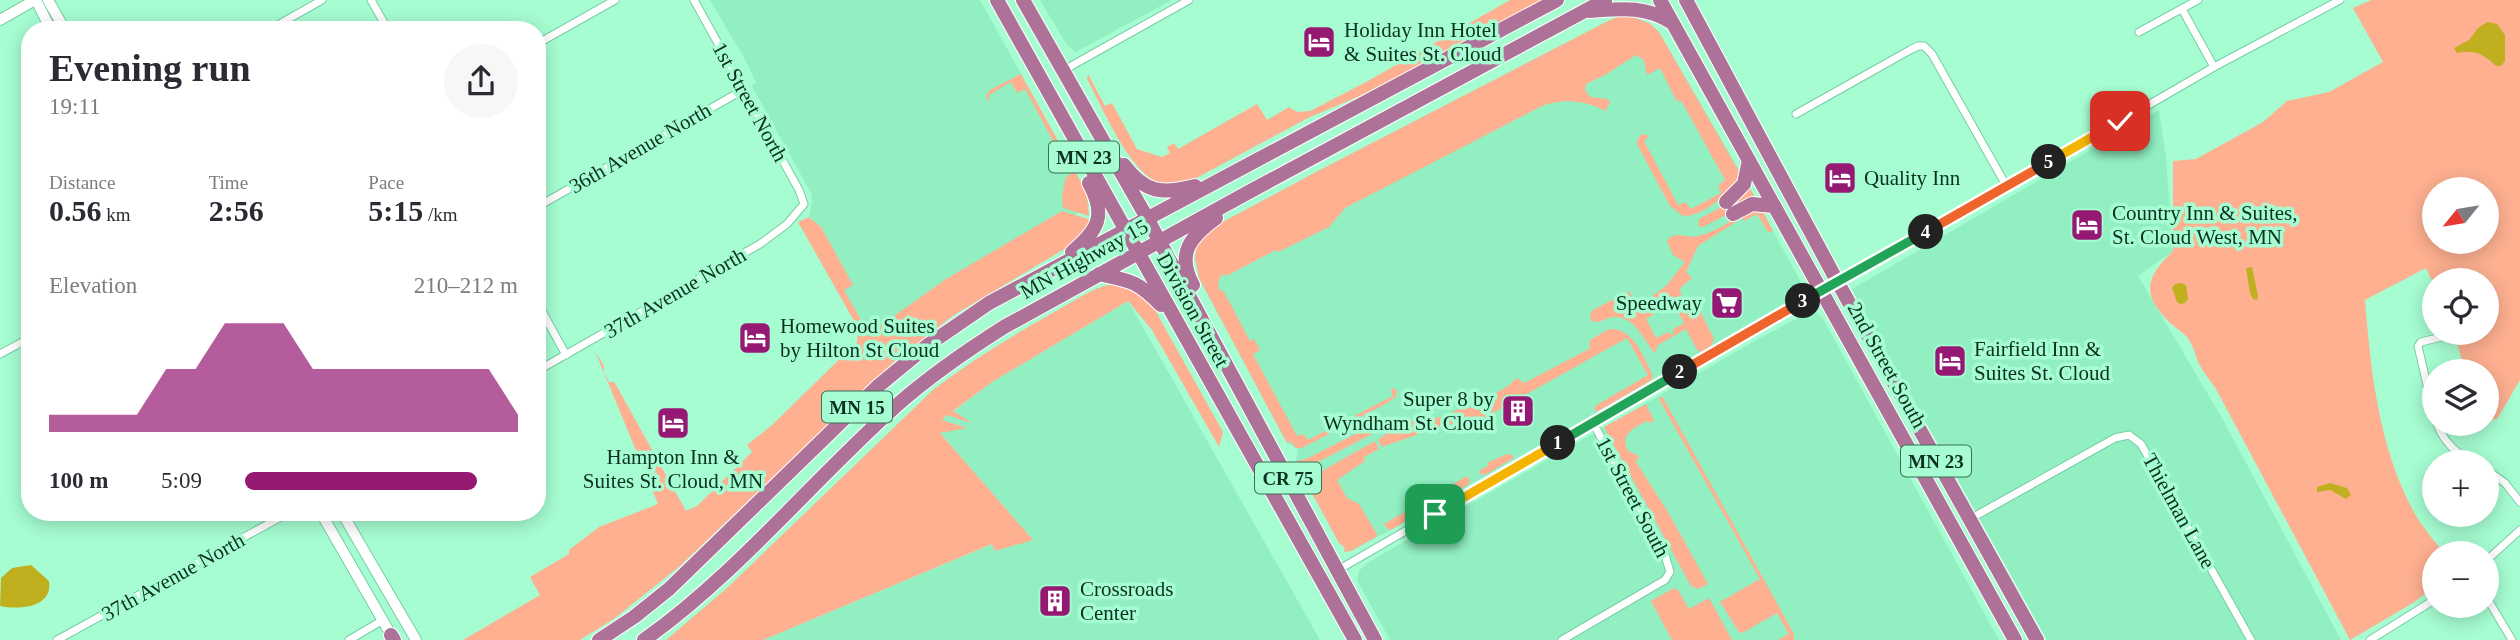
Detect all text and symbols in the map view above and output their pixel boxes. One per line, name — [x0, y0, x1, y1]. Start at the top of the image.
place label: Holiday Inn Hotel & Suites St. Cloud — [1344, 18, 1502, 66]
hotel icon: Holiday Inn Hotel & Suites St. Cloud — [1300, 23, 1338, 61]
street label: 1st Street North — [707, 38, 793, 166]
button: share — [444, 44, 518, 118]
text: Evening run — [49, 47, 251, 89]
pin — [2090, 91, 2150, 151]
text: 19:11 — [49, 94, 101, 119]
street label: 36th Avenue North — [565, 98, 715, 198]
icon: check — [2101, 102, 2139, 140]
road number: MN 23 — [1049, 141, 1119, 172]
pin: 5 — [2032, 144, 2066, 180]
text: 5 — [2044, 151, 2053, 172]
hotel icon: Quality Inn — [1821, 159, 1859, 197]
place label: Quality Inn — [1864, 166, 1961, 190]
text: Distance — [49, 172, 115, 193]
text: Time — [209, 172, 248, 193]
text: Pace — [368, 172, 404, 193]
north arrow — [2422, 177, 2499, 254]
map controls — [2422, 177, 2499, 618]
text: 0.56 — [49, 194, 102, 227]
text: 2:56 — [209, 194, 264, 227]
text: 5:15 — [368, 194, 423, 227]
place label: Country Inn & Suites, St. Cloud West, MN — [2112, 201, 2298, 249]
text: km — [102, 204, 131, 225]
text: /km — [423, 204, 458, 225]
hotel icon: Country Inn & Suites, St. Cloud West, MN — [2068, 206, 2106, 244]
street label: MN Highway 15 — [1016, 214, 1152, 304]
pin: 4 — [1909, 215, 1944, 250]
text: 4 — [1921, 221, 1930, 242]
street label: 37th Avenue North — [600, 243, 750, 343]
street label: Division Street — [1152, 249, 1234, 371]
button: locate — [2422, 268, 2499, 345]
text: Elevation — [49, 273, 137, 298]
text: 210–212 m — [414, 273, 518, 298]
supermarket icon: Speedway — [1708, 284, 1746, 322]
pin: 3 — [1786, 284, 1820, 318]
text: 3 — [1798, 290, 1807, 311]
place label: Speedway — [1616, 291, 1702, 315]
street label: 2nd Street South — [1843, 298, 1932, 432]
place label: Homewood Suites by Hilton St Cloud — [780, 314, 940, 362]
hotel icon: Homewood Suites by Hilton St Cloud — [736, 319, 774, 357]
place label: Fairfield Inn & Suites St. Cloud — [1974, 337, 2110, 385]
hotel icon: Fairfield Inn & Suites St. Cloud — [1931, 342, 1969, 380]
pin: 2 — [1662, 354, 1698, 390]
button: layers — [2422, 359, 2499, 436]
text: 2 — [1675, 361, 1684, 382]
place label: Super 8 by Wyndham St. Cloud — [1323, 387, 1494, 435]
road number: MN 15 — [822, 392, 892, 422]
building icon: Super 8 by Wyndham St. Cloud — [1499, 392, 1537, 430]
hotel icon: Hampton Inn & Suites St. Cloud, MN — [654, 404, 692, 442]
pin: 1 — [1540, 426, 1576, 460]
text: 1 — [1553, 432, 1562, 453]
street label: 1st Street South — [1591, 433, 1675, 562]
place label: Hampton Inn & Suites St. Cloud, MN — [583, 445, 763, 493]
road number: MN 23 — [1901, 446, 1971, 476]
street label: Thielman Lane — [2138, 449, 2220, 573]
button: + — [2422, 450, 2499, 527]
road number: CR 75 — [1255, 463, 1321, 494]
text: 100 m — [49, 468, 108, 493]
text: 5:09 — [161, 468, 202, 493]
pin — [1405, 484, 1465, 544]
icon: arrive — [1416, 495, 1454, 533]
street label: 37th Avenue North — [97, 528, 249, 626]
button: − — [2422, 541, 2499, 618]
place label: Crossroads Center — [1080, 577, 1173, 625]
building icon: Crossroads Center — [1036, 582, 1074, 620]

